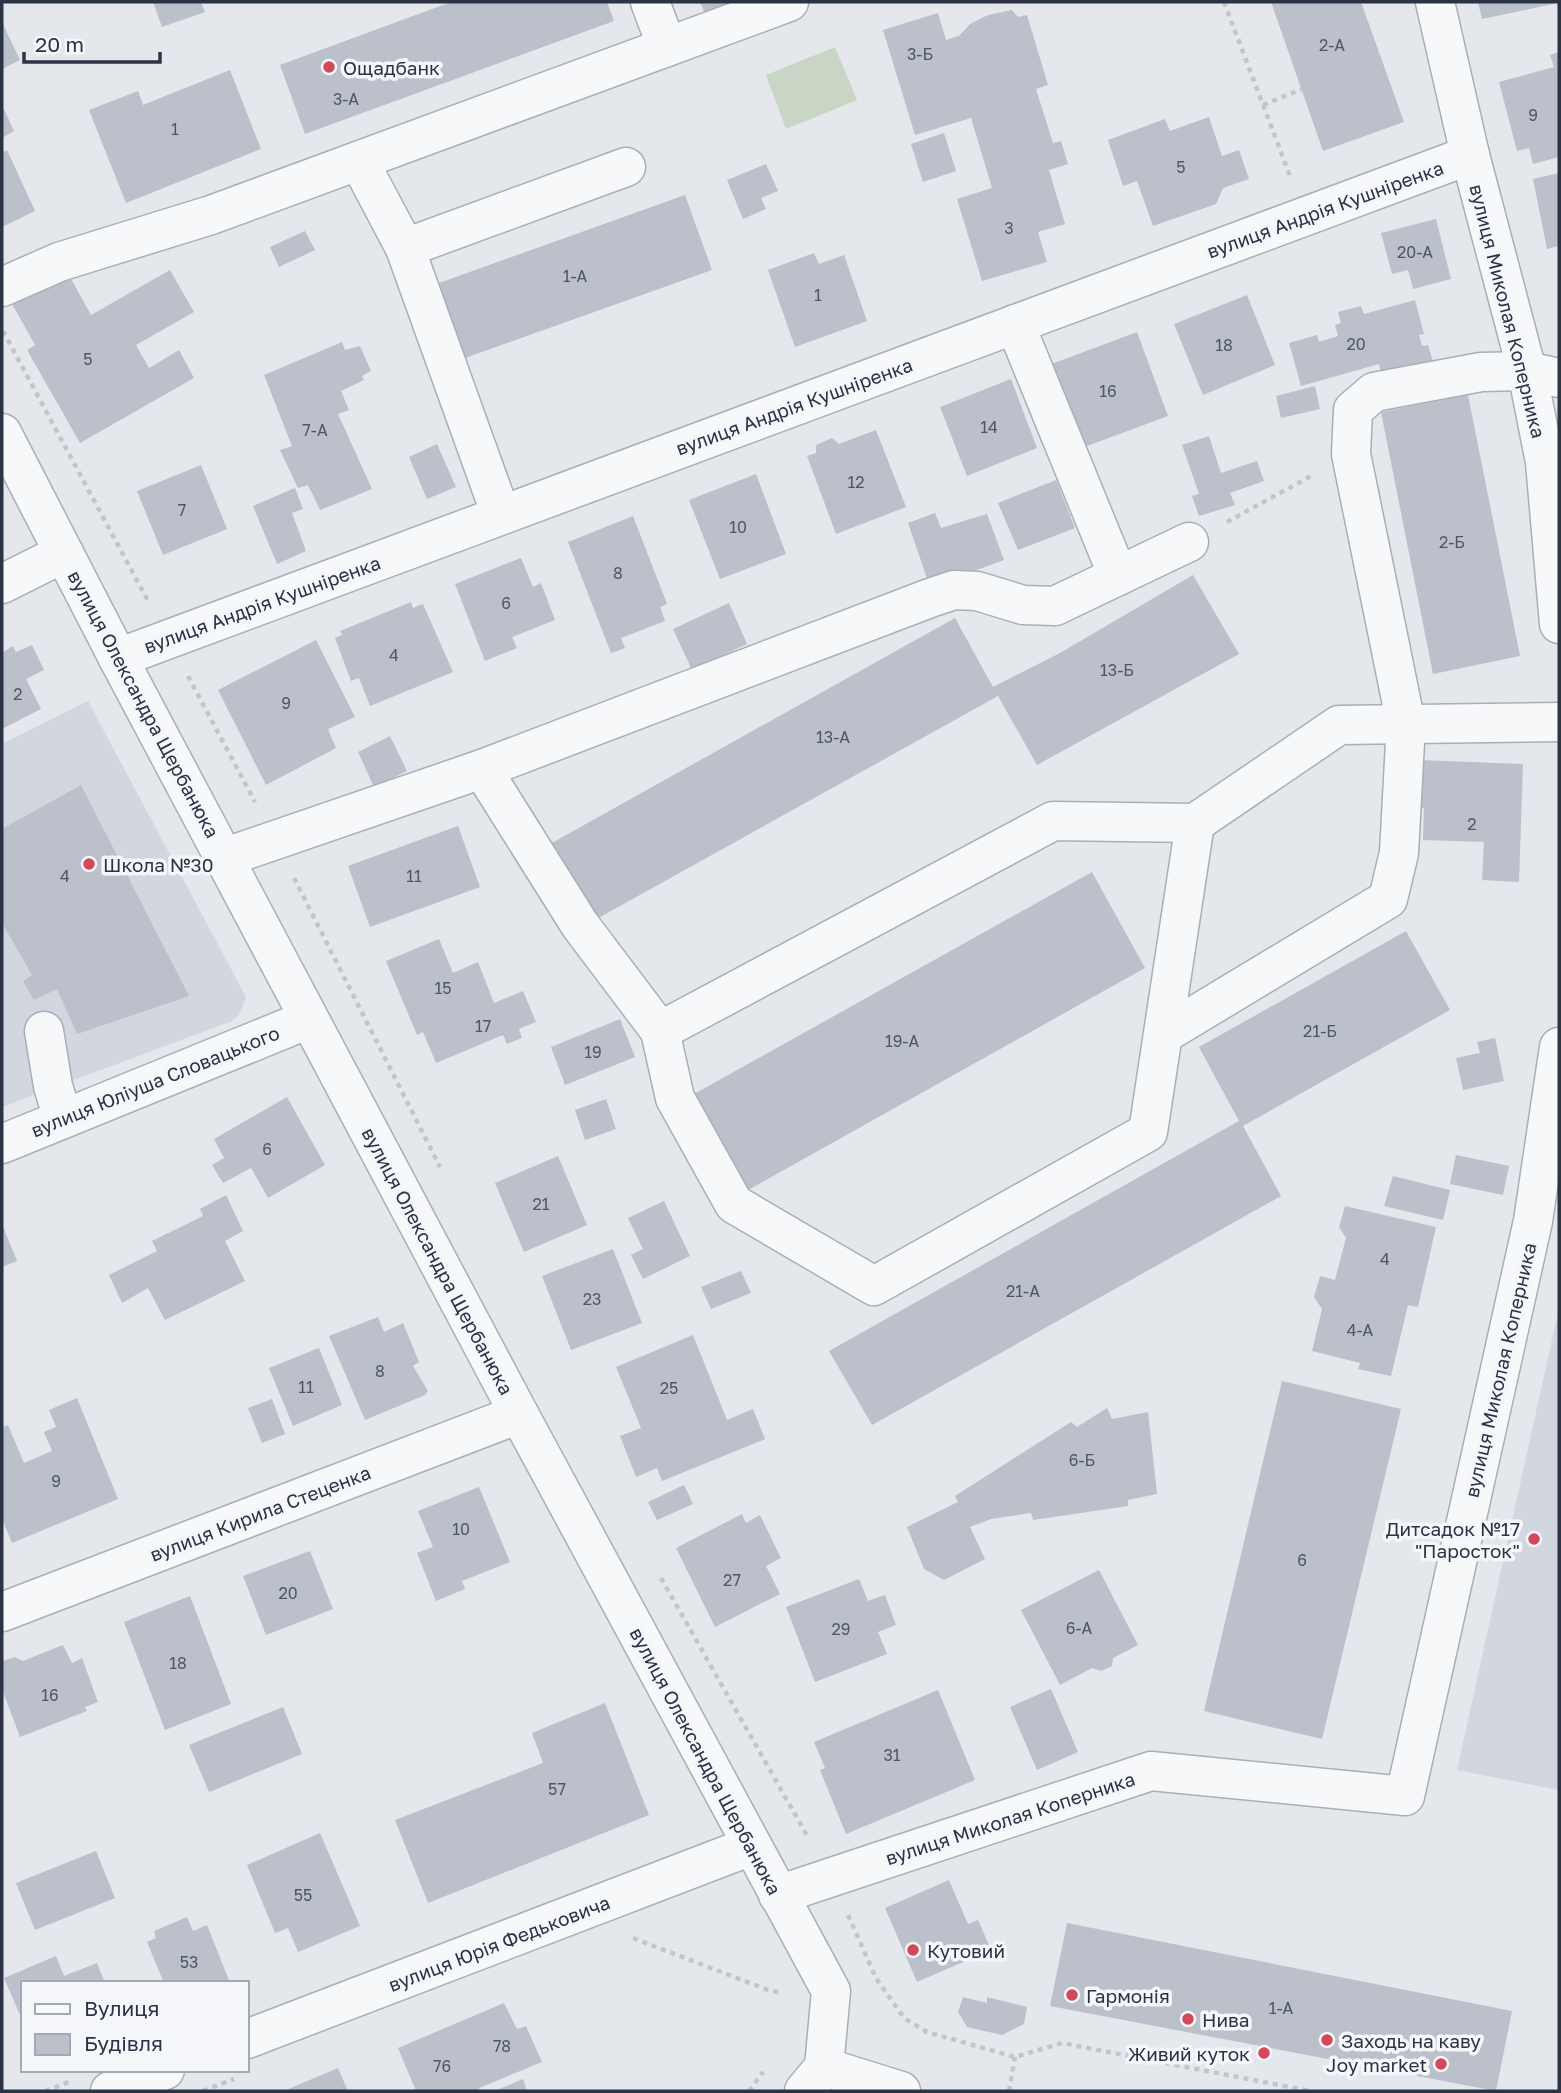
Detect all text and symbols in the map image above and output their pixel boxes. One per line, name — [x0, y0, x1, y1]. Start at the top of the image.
scale bar — [24, 21, 161, 65]
text: 20 m — [35, 31, 84, 57]
house number: 2-А — [1319, 35, 1345, 55]
house number: 3-Б — [907, 44, 933, 64]
place label: Ощадбанк — [343, 56, 440, 79]
marker: Ощадбанк — [321, 59, 337, 75]
house number: 3-А — [333, 89, 359, 109]
house number: 9 — [1528, 105, 1538, 125]
house number: 1 — [171, 119, 179, 139]
street label: вулиця Андрія Кушніренка — [1204, 155, 1446, 263]
house number: 5 — [1176, 157, 1186, 177]
street label: вулиця Миколая Коперника — [1465, 182, 1551, 440]
house number: 3 — [1004, 218, 1014, 238]
house number: 20-А — [1397, 242, 1433, 262]
house number: 1-А — [563, 266, 588, 286]
house number: 1 — [814, 285, 822, 305]
house number: 20 — [1346, 334, 1366, 354]
house number: 18 — [1215, 335, 1233, 355]
house number: 5 — [83, 349, 93, 369]
street label: вулиця Андрія Кушніренка — [673, 352, 915, 460]
house number: 16 — [1099, 381, 1117, 401]
house number: 14 — [980, 417, 998, 437]
house number: 7-А — [302, 420, 328, 440]
house number: 12 — [847, 472, 865, 492]
house number: 7 — [178, 500, 186, 520]
house number: 10 — [729, 517, 747, 537]
house number: 2-Б — [1439, 532, 1465, 552]
street label: вулиця Андрія Кушніренка — [141, 550, 383, 658]
house number: 8 — [613, 563, 623, 583]
street label: вулиця Олександра Щербанюка — [64, 566, 224, 842]
house number: 6 — [501, 593, 511, 613]
house number: 4 — [389, 645, 399, 665]
house number: 13-Б — [1100, 660, 1134, 680]
house number: 2 — [13, 684, 23, 704]
house number: 9 — [281, 693, 291, 713]
house number: 13-А — [816, 727, 850, 747]
house number: 2 — [1467, 814, 1477, 834]
place label: Школа №30 — [103, 853, 214, 876]
marker: Школа №30 — [81, 856, 97, 872]
house number: 4 — [60, 866, 70, 886]
house number: 11 — [406, 866, 422, 886]
house number: 15 — [434, 978, 452, 998]
house number: 17 — [475, 1016, 491, 1036]
street label: вулиця Юліуша Словацького — [27, 1021, 283, 1141]
house number: 21-Б — [1303, 1021, 1337, 1041]
house number: 19-А — [885, 1031, 919, 1051]
house number: 19 — [584, 1042, 602, 1062]
street label: вулиця Олександра Щербанюка — [358, 1123, 518, 1399]
house number: 6 — [262, 1139, 272, 1159]
house number: 21 — [532, 1194, 550, 1214]
street label: вулиця Миколая Коперника — [1459, 1240, 1541, 1500]
house number: 4 — [1380, 1249, 1390, 1269]
house number: 21-А — [1006, 1281, 1040, 1301]
house number: 23 — [583, 1289, 601, 1309]
house number: 4-А — [1347, 1320, 1374, 1340]
house number: 8 — [375, 1361, 385, 1381]
house number: 11 — [298, 1377, 314, 1397]
house number: 25 — [660, 1378, 678, 1398]
house number: 6-Б — [1069, 1450, 1095, 1470]
street label: вулиця Кирила Стеценка — [146, 1460, 374, 1566]
house number: 9 — [51, 1471, 61, 1491]
place label: Дитсадок №17 "Паросток" — [1386, 1517, 1520, 1562]
house number: 10 — [452, 1519, 470, 1539]
marker: Дитсадок №17 "Паросток" — [1526, 1531, 1542, 1547]
house number: 6 — [1297, 1550, 1307, 1570]
house number: 27 — [723, 1570, 741, 1590]
house number: 20 — [278, 1583, 298, 1603]
house number: 6-А — [1066, 1618, 1093, 1638]
house number: 29 — [832, 1619, 850, 1639]
street label: вулиця Олександра Щербанюка — [626, 1623, 786, 1899]
house number: 18 — [169, 1653, 187, 1673]
house number: 16 — [41, 1685, 59, 1705]
house number: 31 — [883, 1745, 901, 1765]
street label: вулиця Миколая Коперника — [882, 1767, 1138, 1869]
house number: 57 — [548, 1779, 566, 1799]
house number: 55 — [294, 1885, 312, 1905]
street label: вулиця Юрія Федьковича — [385, 1890, 613, 1996]
place label: Кутовий — [927, 1939, 1005, 1962]
marker: Кутовий — [905, 1942, 921, 1958]
house number: 53 — [180, 1952, 198, 1972]
legend — [21, 1981, 248, 2072]
place label: Гармонія — [1086, 1984, 1170, 2007]
marker: Гармонія — [1064, 1987, 1080, 2003]
text: Вулиця — [84, 1995, 160, 2021]
house number: 1-А — [1269, 1998, 1294, 2018]
place label: Нива — [1202, 2008, 1250, 2031]
marker: Нива — [1180, 2011, 1196, 2027]
place label: Заходь на каву — [1341, 2029, 1481, 2052]
text: Будівля — [84, 2030, 163, 2056]
marker: Заходь на каву — [1319, 2032, 1335, 2048]
house number: 78 — [493, 2036, 511, 2056]
place label: Живий куток — [1128, 2042, 1250, 2065]
marker: Живий куток — [1256, 2045, 1272, 2061]
place label: Joy market — [1326, 2053, 1427, 2076]
house number: 76 — [433, 2056, 451, 2076]
marker: Joy market — [1433, 2056, 1449, 2072]

